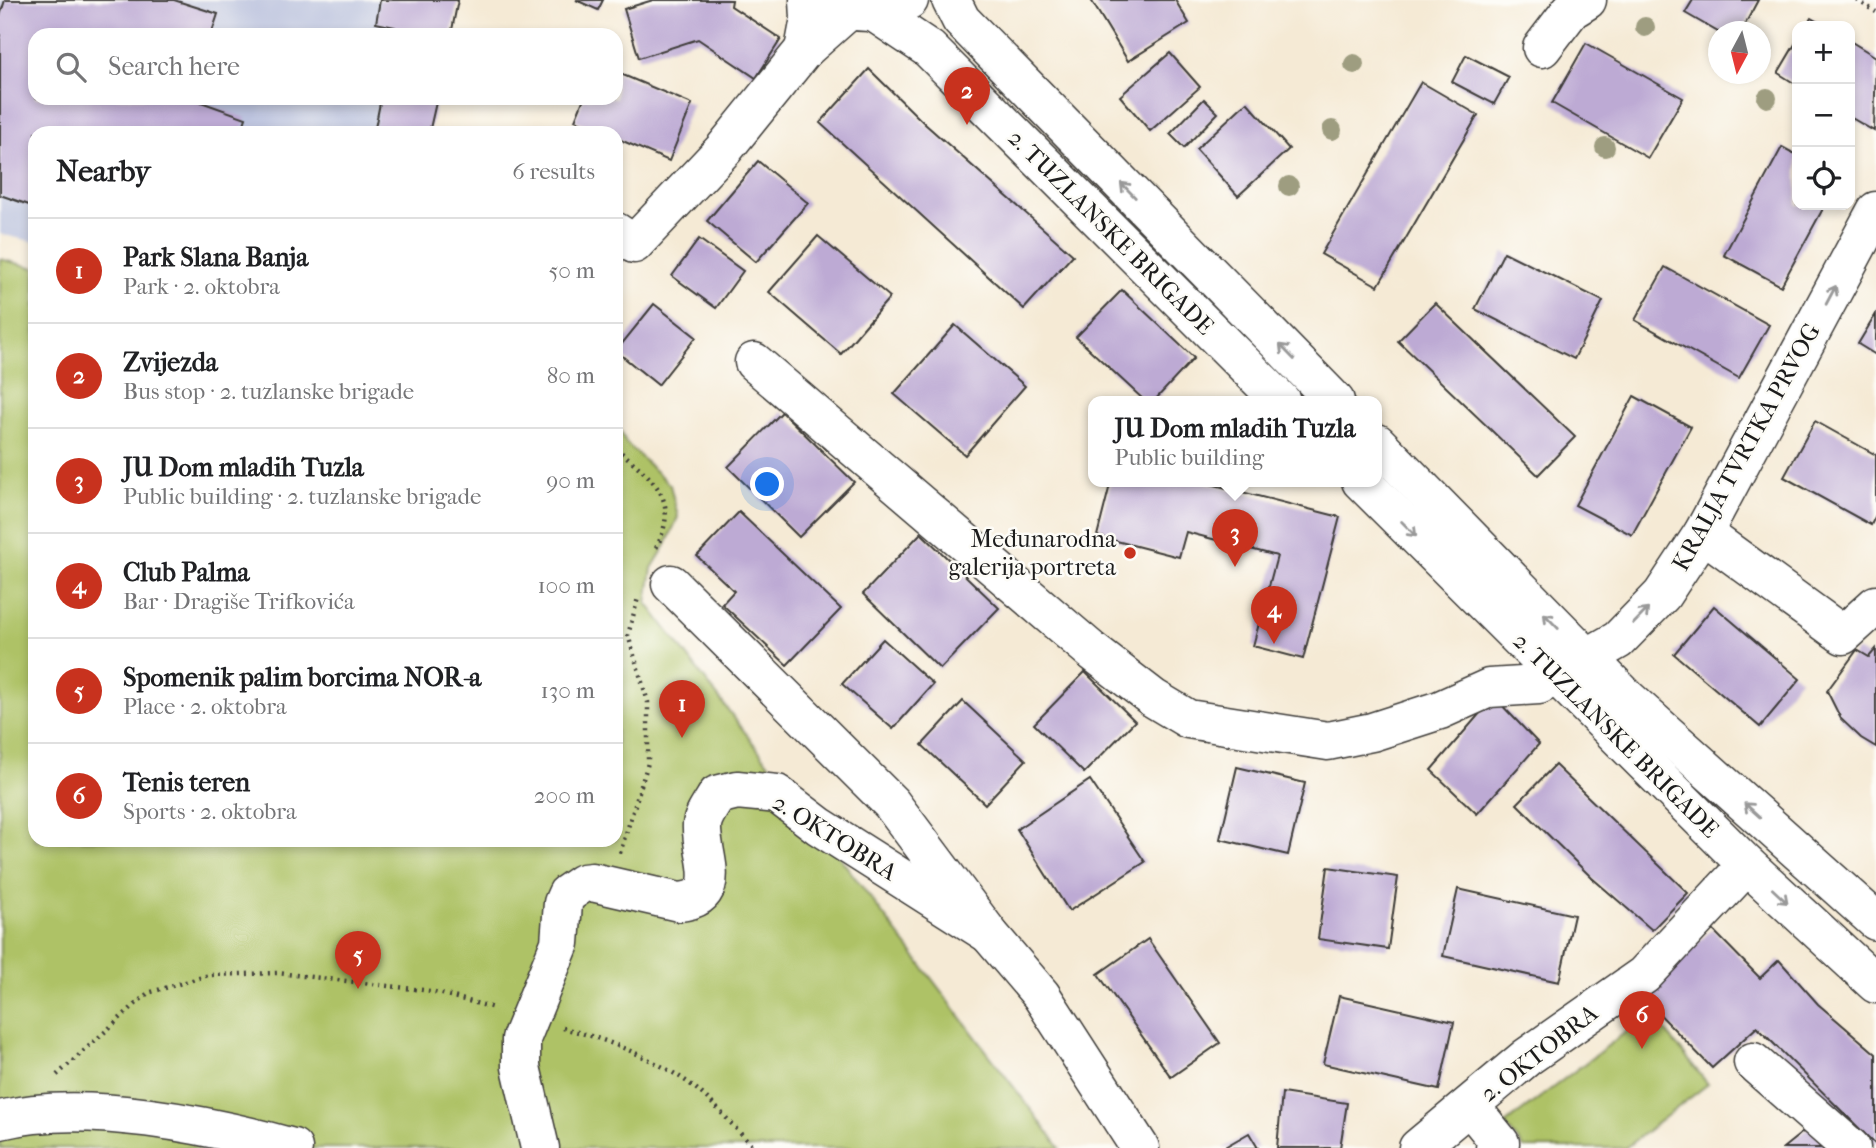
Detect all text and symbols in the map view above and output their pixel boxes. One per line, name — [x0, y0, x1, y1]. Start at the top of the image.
north arrow — [1708, 21, 1771, 84]
map controls — [1792, 21, 1855, 210]
button: + — [1792, 21, 1855, 84]
search box — [28, 28, 623, 105]
icon: search — [52, 48, 90, 86]
text: Search here — [108, 51, 240, 82]
pin: 2 — [944, 67, 990, 125]
button: − — [1792, 84, 1855, 147]
street label: 2. TUZLANSKE BRIGADE — [1003, 124, 1219, 340]
button: locate — [1792, 147, 1855, 210]
text: Nearby — [56, 154, 151, 189]
text: 6 results — [512, 158, 595, 185]
one-way arrow — [1120, 181, 1137, 198]
text: Park Slana Banja — [123, 242, 308, 273]
text: 1 — [75, 257, 83, 284]
text: 50 m — [548, 257, 595, 284]
text: Park · 2. oktobra — [123, 273, 280, 300]
one-way arrow — [1825, 285, 1838, 306]
street label: KRALJA TVRTKA PRVOG — [1666, 318, 1826, 576]
one-way arrow — [1279, 344, 1296, 361]
text: Zvijezda — [123, 347, 218, 378]
text: 2 — [73, 362, 85, 389]
text: 80 m — [547, 362, 595, 389]
text: Bus stop · 2. tuzlanske brigade — [123, 378, 414, 405]
popup — [1088, 396, 1382, 487]
text: JU Dom mladih Tuzla — [1115, 413, 1355, 444]
text: Public building — [1115, 444, 1264, 471]
text: JU Dom mladih Tuzla — [123, 452, 364, 483]
text: 3 — [74, 467, 84, 494]
text: 90 m — [546, 467, 595, 494]
your location — [750, 467, 784, 501]
text: Public building · 2. tuzlanske brigade — [123, 483, 482, 510]
pin: 3 — [1212, 509, 1258, 567]
one-way arrow — [1401, 521, 1418, 538]
place label: Međunarodna galerija portreta — [949, 525, 1117, 581]
marker: Međunarodna galerija portreta — [1122, 545, 1138, 561]
text: Club Palma — [123, 557, 250, 588]
text: 4 — [72, 572, 86, 599]
text: 100 m — [537, 572, 595, 599]
pin: 4 — [1251, 586, 1297, 644]
text: Bar · Dragiše Trifkovića — [123, 588, 355, 615]
one-way arrow — [1633, 608, 1650, 625]
one-way arrow — [1543, 613, 1560, 630]
street label: 2. TUZLANSKE BRIGADE — [1508, 627, 1724, 843]
text: Spomenik palim borcima NOR-a — [123, 662, 481, 693]
text: 5 — [74, 677, 84, 704]
text: 130 m — [541, 677, 595, 704]
pin: 1 — [659, 680, 705, 738]
text: Place · 2. oktobra — [123, 693, 287, 720]
text: Tenis teren — [123, 767, 250, 798]
text: 6 — [73, 782, 85, 809]
text: 200 m — [534, 782, 595, 809]
street label: 2. OKTOBRA — [768, 788, 903, 886]
text: Sports · 2. oktobra — [123, 798, 297, 825]
one-way arrow — [1744, 802, 1761, 819]
one-way arrow — [1771, 888, 1789, 904]
pin: 5 — [335, 931, 381, 989]
pin: 6 — [1619, 991, 1665, 1049]
street label: 2. OKTOBRA — [1475, 998, 1604, 1107]

